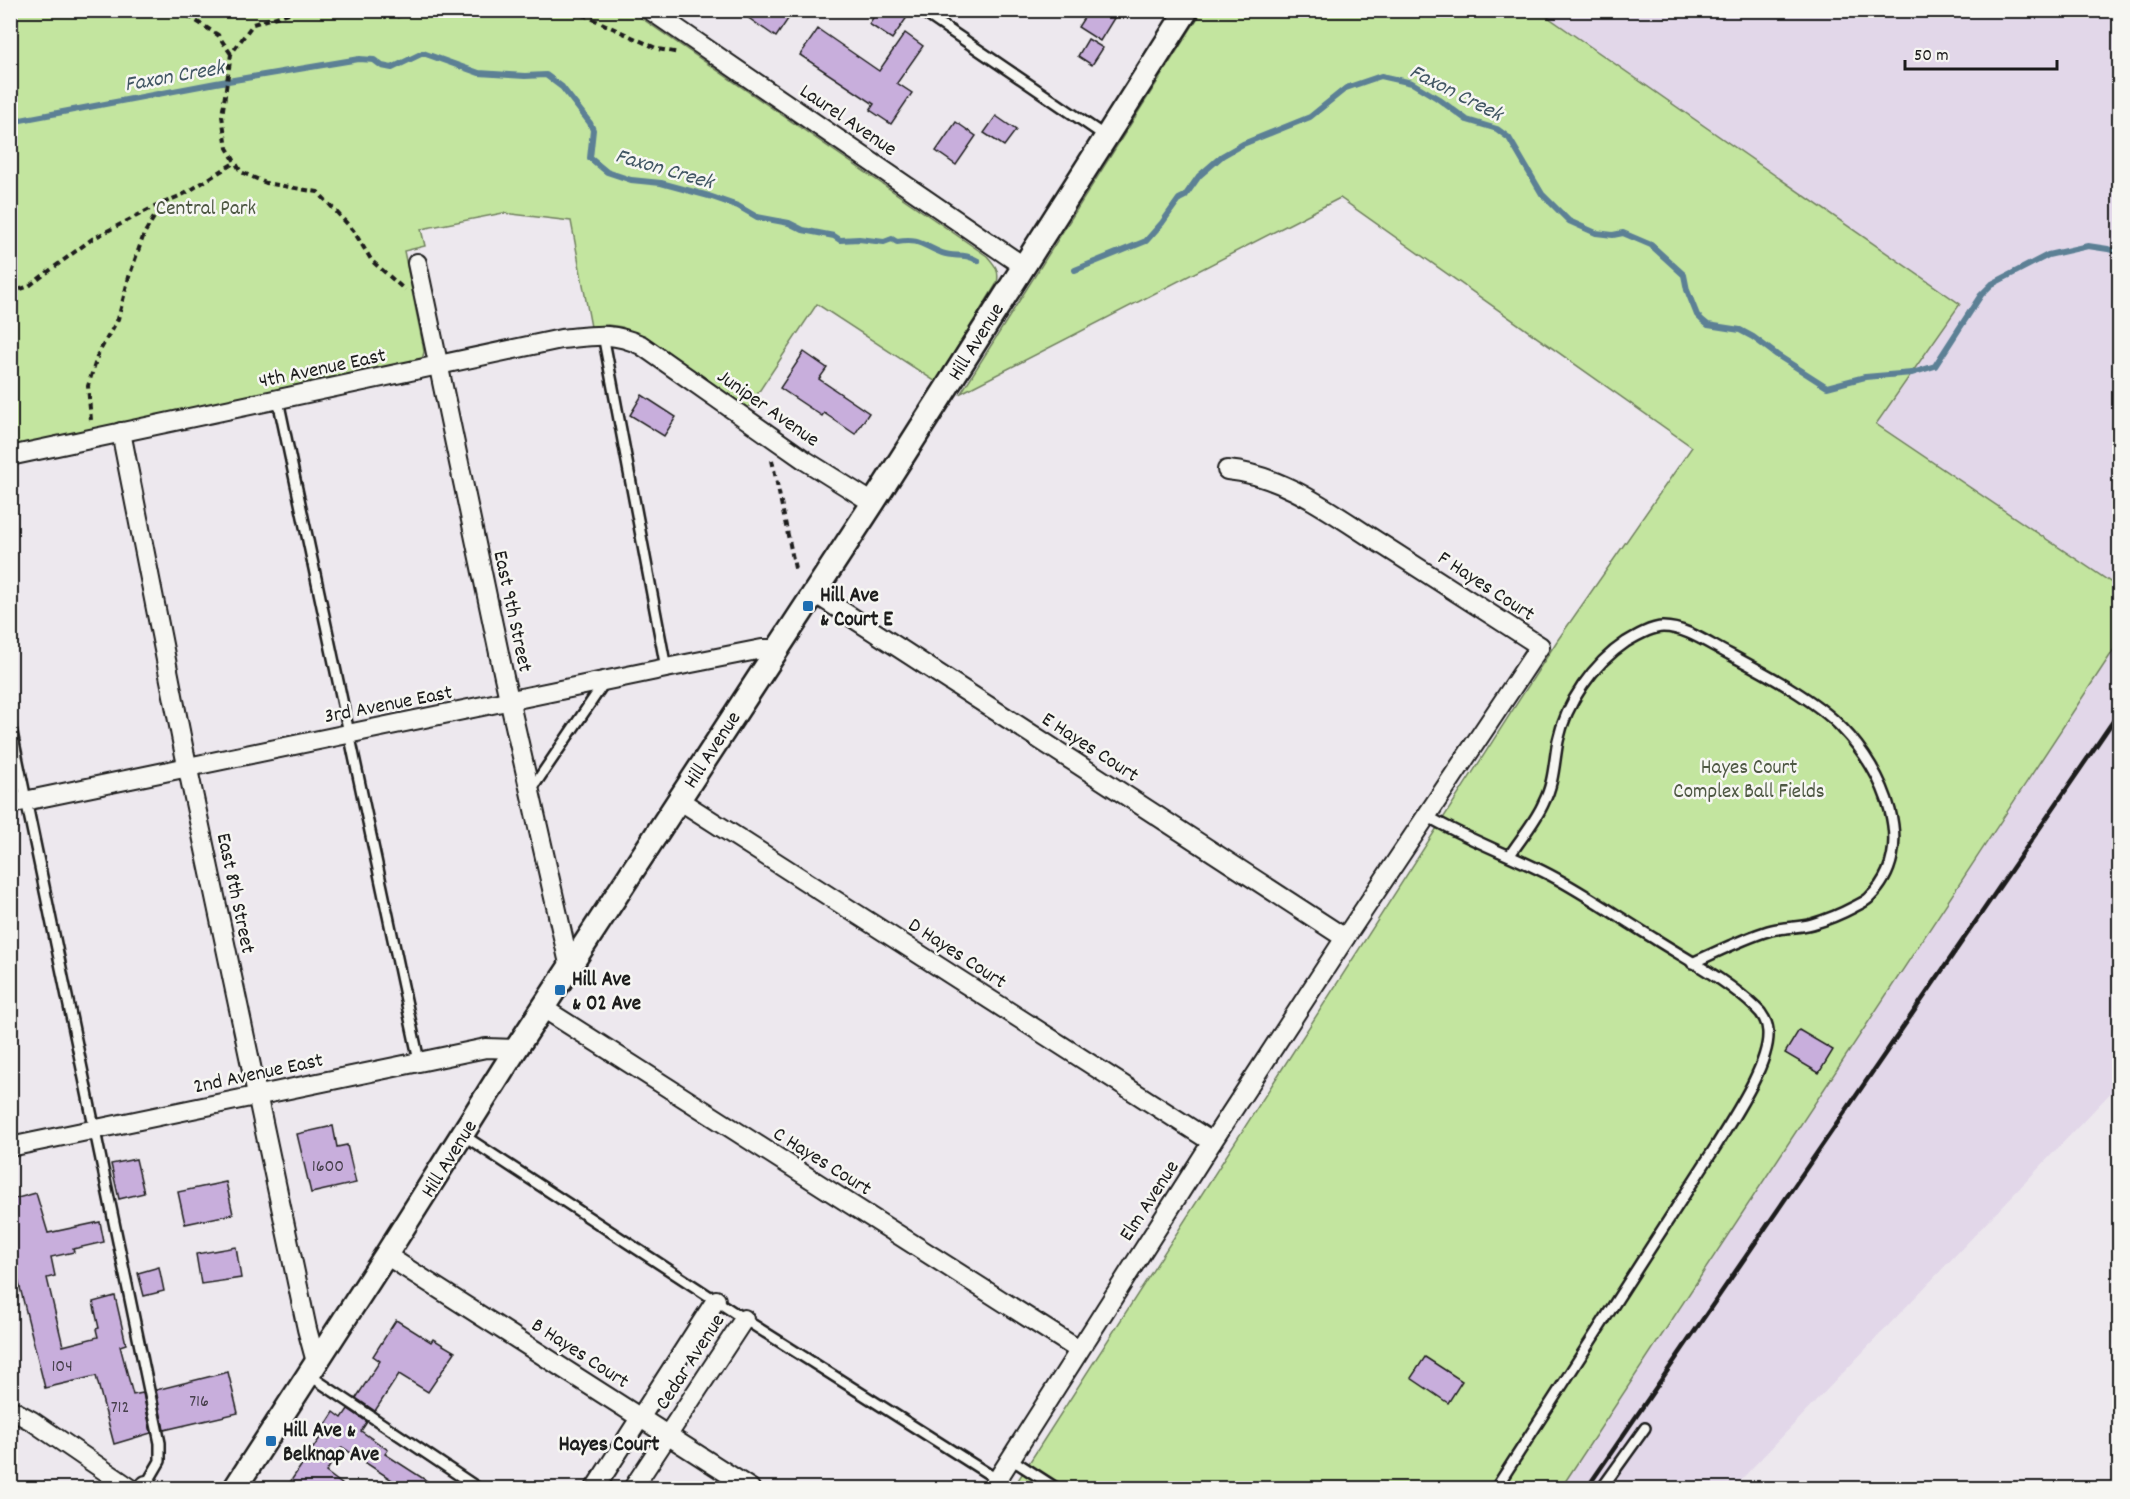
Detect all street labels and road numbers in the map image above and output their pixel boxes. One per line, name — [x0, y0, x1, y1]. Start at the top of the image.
street label: Laurel Avenue — [793, 78, 902, 165]
street label: Hill Avenue — [942, 298, 1013, 387]
street label: 4th Avenue East — [256, 342, 389, 398]
street label: Juniper Avenue — [710, 363, 825, 456]
street label: F Hayes Court — [1431, 545, 1540, 630]
street label: East 9th Street — [484, 548, 539, 675]
street label: 3rd Avenue East — [322, 679, 455, 733]
street label: Hill Avenue — [677, 706, 750, 795]
street label: E Hayes Court — [1035, 706, 1144, 791]
street label: East 8th Street — [207, 831, 262, 957]
street label: D Hayes Court — [901, 911, 1012, 998]
street label: 2nd Avenue East — [191, 1047, 326, 1103]
street label: Hill Avenue — [415, 1115, 486, 1204]
street label: C Hayes Court — [766, 1120, 877, 1205]
street label: Elm Avenue — [1113, 1155, 1188, 1248]
street label: Cedar Avenue — [649, 1309, 734, 1417]
street label: B Hayes Court — [525, 1312, 634, 1397]

